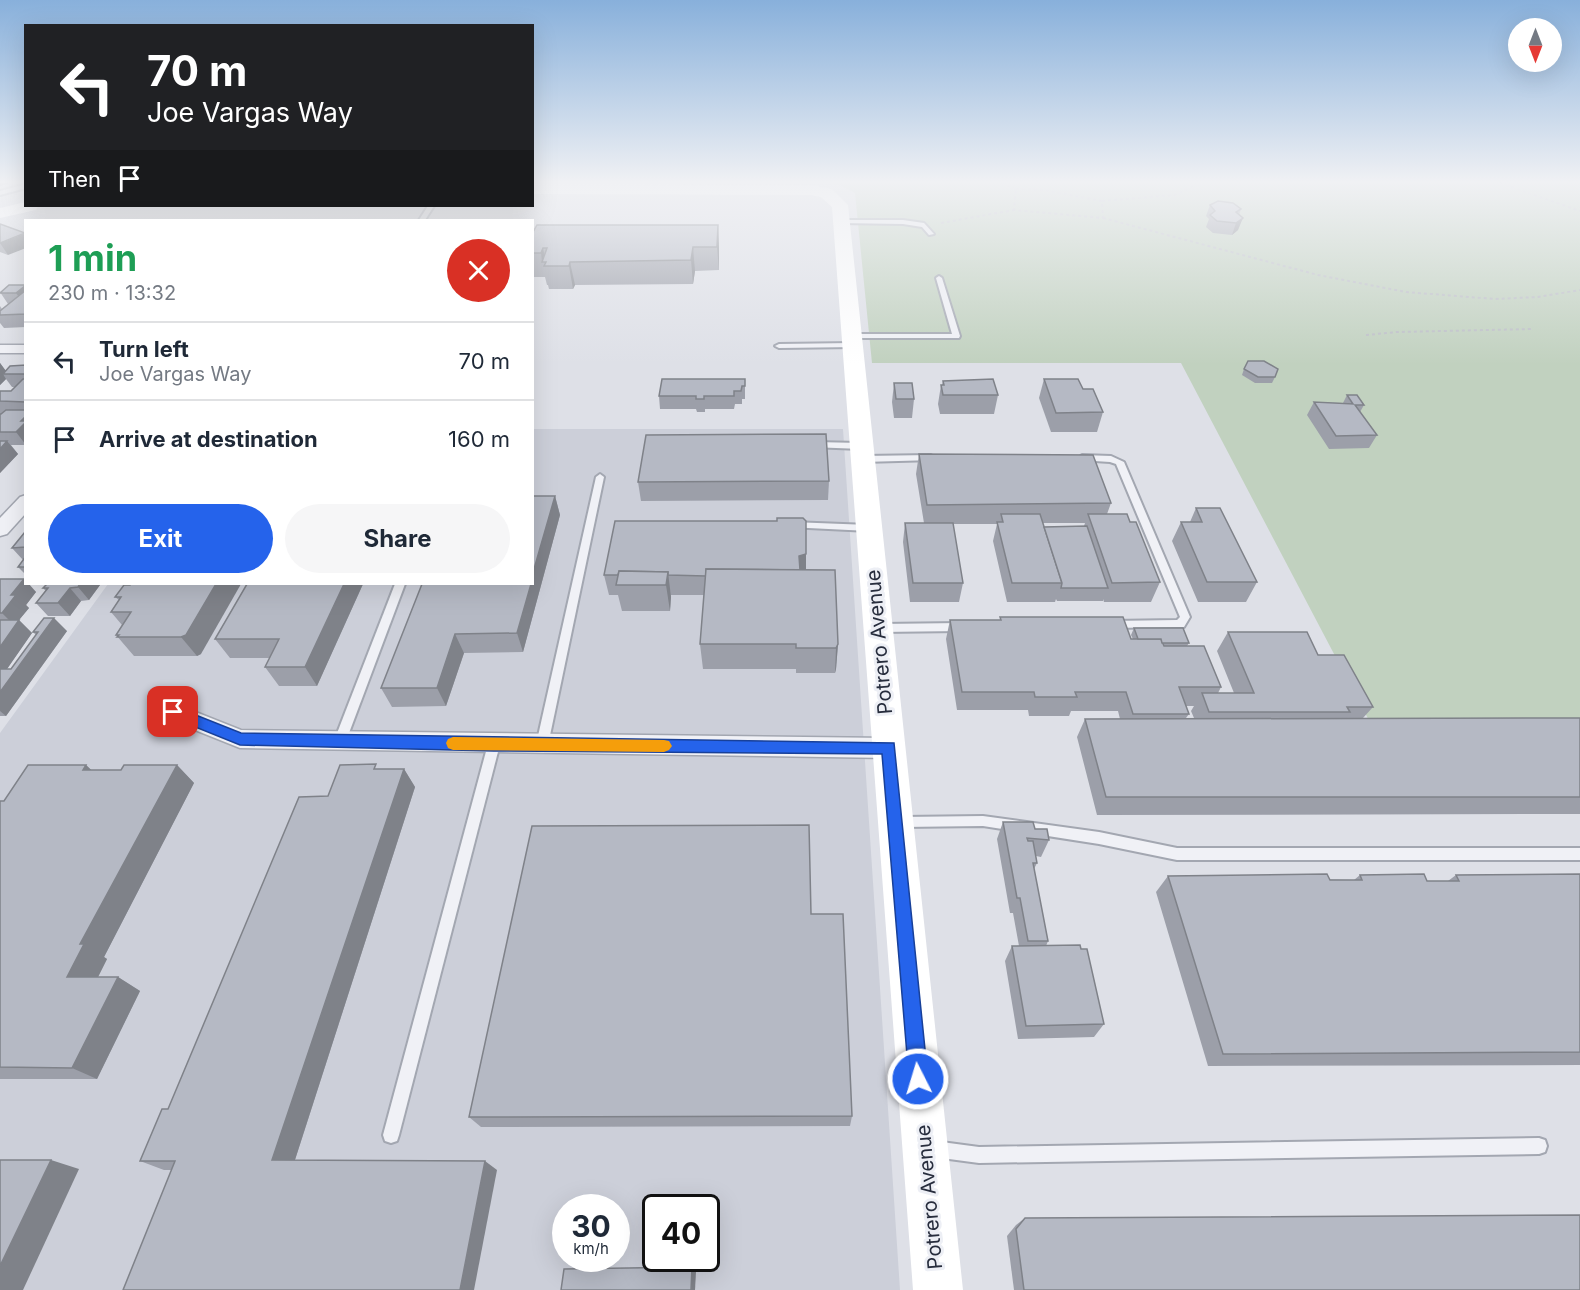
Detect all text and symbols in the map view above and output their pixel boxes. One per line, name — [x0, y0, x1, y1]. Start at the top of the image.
north arrow — [1508, 18, 1562, 72]
map controls — [1508, 18, 1562, 72]
text: 70 m — [147, 45, 247, 96]
icon: left — [48, 48, 126, 126]
text: Joe Vargas Way — [147, 96, 353, 129]
icon: arrive — [113, 162, 146, 195]
text: Then — [48, 166, 101, 192]
text: 1 min — [48, 236, 137, 280]
button: close — [447, 239, 510, 302]
text: 230 m · 13:32 — [48, 281, 176, 305]
text: Turn left — [99, 336, 189, 362]
icon: left — [48, 345, 81, 378]
text: 70 m — [459, 348, 510, 374]
text: Joe Vargas Way — [99, 362, 251, 386]
icon: arrive — [48, 423, 81, 456]
text: Arrive at destination — [99, 426, 318, 452]
text: 160 m — [448, 426, 510, 452]
button: Exit — [48, 504, 273, 573]
button: Share — [285, 504, 510, 573]
street label: Potrero Avenue — [861, 569, 897, 715]
pin — [147, 686, 198, 737]
icon: arrive — [156, 695, 189, 728]
position arrow — [886, 1047, 950, 1111]
street label: Potrero Avenue — [911, 1124, 947, 1270]
speed limit sign: 40 — [642, 1194, 720, 1272]
text: 30 — [571, 1208, 611, 1244]
text: km/h — [573, 1239, 609, 1258]

